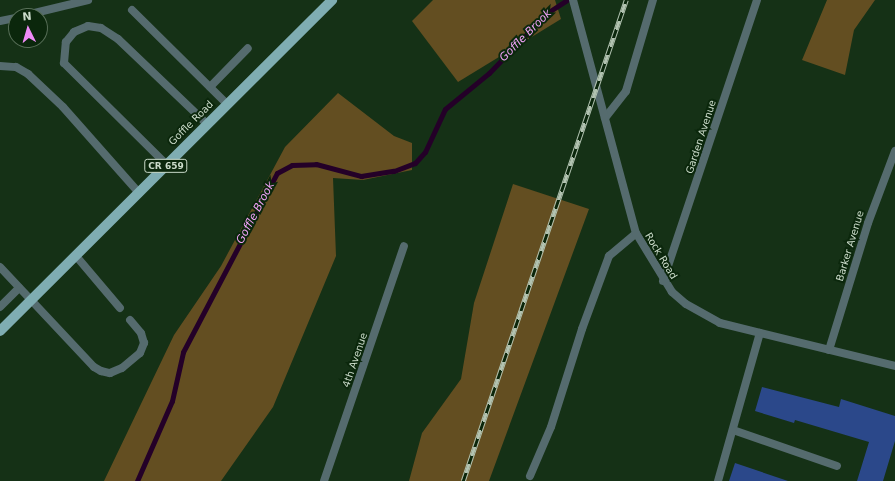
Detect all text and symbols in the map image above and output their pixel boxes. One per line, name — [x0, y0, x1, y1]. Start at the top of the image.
water label: Goffle Brook — [497, 7, 555, 65]
north arrow — [8, 8, 48, 48]
text: N — [22, 10, 32, 23]
street label: Goffle Road — [166, 98, 216, 148]
street label: Garden Avenue — [683, 99, 719, 175]
road number: CR 659 — [144, 159, 188, 173]
water label: Goffle Brook — [234, 180, 278, 246]
street label: Barker Avenue — [834, 209, 866, 283]
street label: Rock Road — [642, 231, 680, 281]
street label: 4th Avenue — [340, 331, 370, 389]

